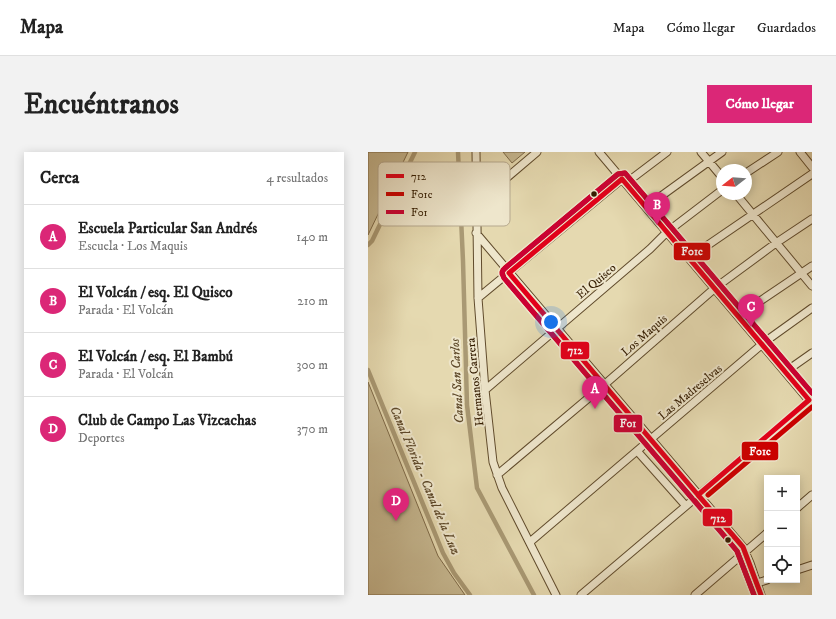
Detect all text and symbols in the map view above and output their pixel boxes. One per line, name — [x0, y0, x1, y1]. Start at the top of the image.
text: Mapa — [20, 16, 63, 39]
text: Mapa — [613, 19, 644, 37]
text: Cómo llegar — [666, 19, 735, 37]
text: Guardados — [757, 19, 816, 37]
button: Cómo llegar — [707, 85, 812, 123]
text: Encuéntranos — [24, 87, 179, 122]
legend — [378, 162, 510, 226]
north arrow — [716, 164, 752, 200]
text: Cerca — [40, 167, 79, 189]
text: 4 resultados — [266, 170, 328, 186]
text: 712 — [411, 170, 427, 184]
text: F01c — [411, 188, 433, 202]
unlabelled marker — [589, 189, 599, 199]
pin: B — [644, 192, 670, 225]
text: F01 — [411, 206, 428, 220]
text: Escuela Particular San Andrés — [78, 219, 257, 238]
text: A — [49, 229, 57, 245]
text: 140 m — [296, 229, 328, 245]
text: Escuela · Los Maquis — [78, 238, 188, 254]
line badge: F01c — [673, 242, 711, 261]
text: F01c — [681, 245, 703, 259]
street label: El Quisco — [573, 260, 619, 302]
text: El Volcán / esq. El Quisco — [78, 283, 233, 302]
text: B — [49, 293, 57, 309]
text: 210 m — [297, 293, 328, 309]
pin: C — [738, 294, 764, 327]
text: Parada · El Volcán — [78, 302, 174, 318]
street label: Los Maquis — [618, 311, 670, 359]
your location — [541, 312, 561, 332]
street label: Hermanos Carrera — [463, 336, 488, 427]
water label: Canal San Carlos — [447, 337, 467, 424]
line badge: 712 — [560, 341, 590, 360]
text: 712 — [567, 344, 583, 358]
text: El Volcán / esq. El Bambú — [78, 347, 233, 366]
text: C — [49, 357, 57, 373]
text: 300 m — [297, 357, 328, 373]
street label: Las Madreselvas — [655, 361, 725, 423]
text: Parada · El Volcán — [78, 366, 174, 382]
pin: A — [582, 376, 608, 409]
water label: Canal Florida - Canal de la Luz — [386, 404, 464, 557]
text: Club de Campo Las Vizcachas — [78, 411, 256, 430]
line badge: F01 — [613, 414, 643, 433]
text: F01 — [620, 417, 636, 431]
text: D — [48, 421, 58, 437]
text: 370 m — [297, 421, 328, 437]
text: Deportes — [78, 430, 125, 446]
line badge: F01c — [741, 441, 779, 461]
text: F01c — [749, 445, 771, 459]
map controls — [764, 475, 800, 583]
button: + — [764, 475, 800, 511]
pin: D — [383, 488, 409, 521]
line badge: 712 — [702, 508, 733, 527]
button: − — [764, 511, 800, 547]
text: 712 — [710, 512, 726, 526]
unlabelled marker — [723, 535, 733, 545]
button: locate — [764, 547, 800, 583]

